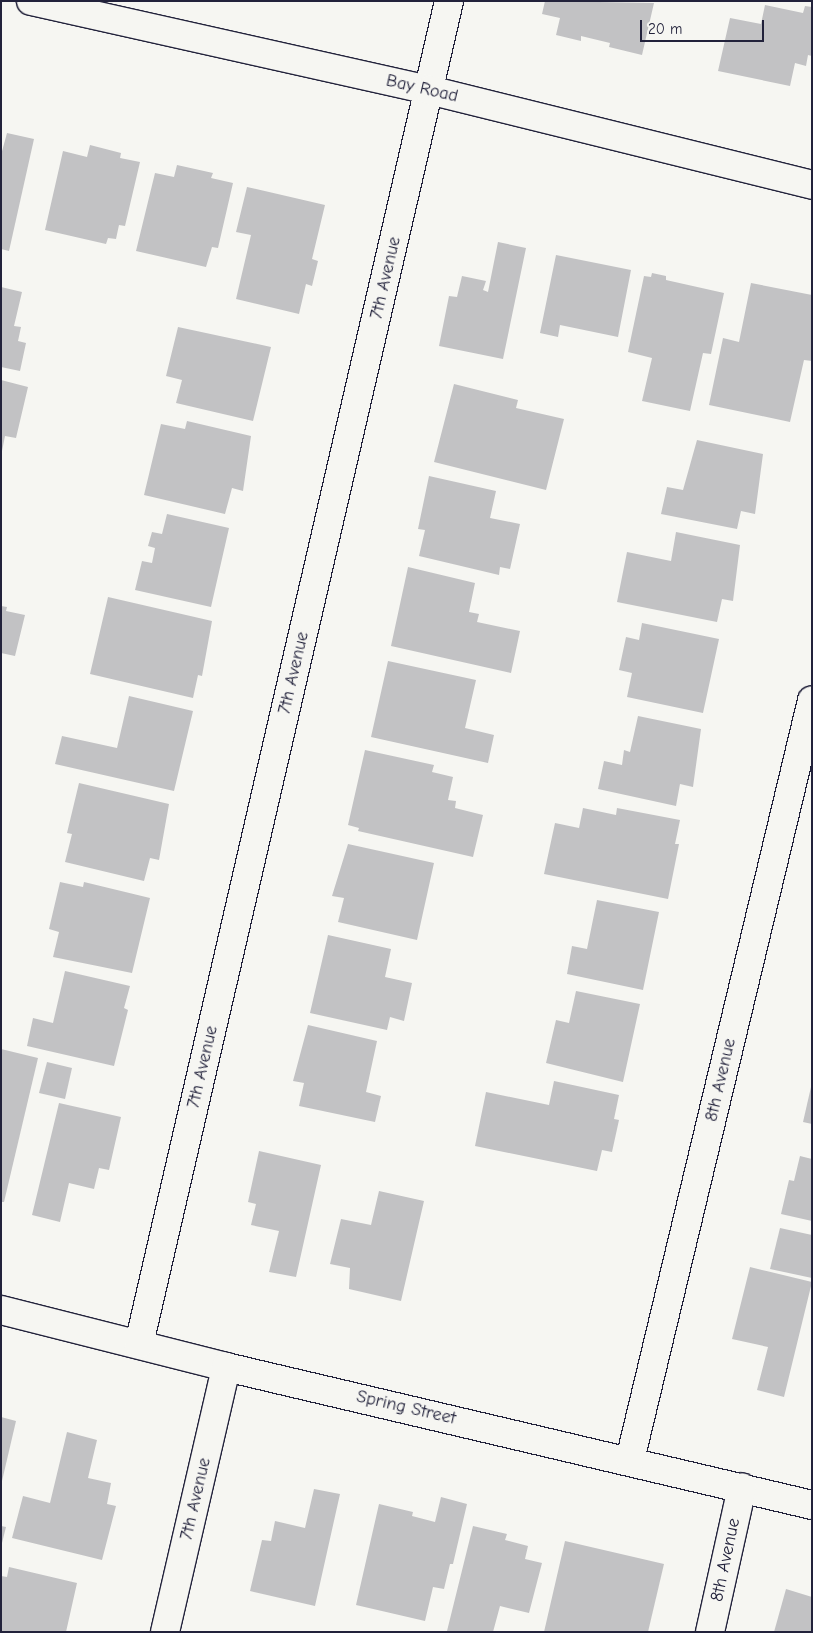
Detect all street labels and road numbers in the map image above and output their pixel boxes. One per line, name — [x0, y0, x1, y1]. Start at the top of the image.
street label: Bay Road — [384, 70, 460, 108]
street label: 7th Avenue — [366, 235, 406, 321]
street label: 7th Avenue — [274, 630, 314, 716]
street label: 7th Avenue — [183, 1024, 223, 1110]
street label: 8th Avenue — [701, 1036, 741, 1124]
street label: Spring Street — [354, 1386, 458, 1430]
street label: 7th Avenue — [176, 1456, 216, 1542]
street label: 8th Avenue — [707, 1516, 745, 1604]

